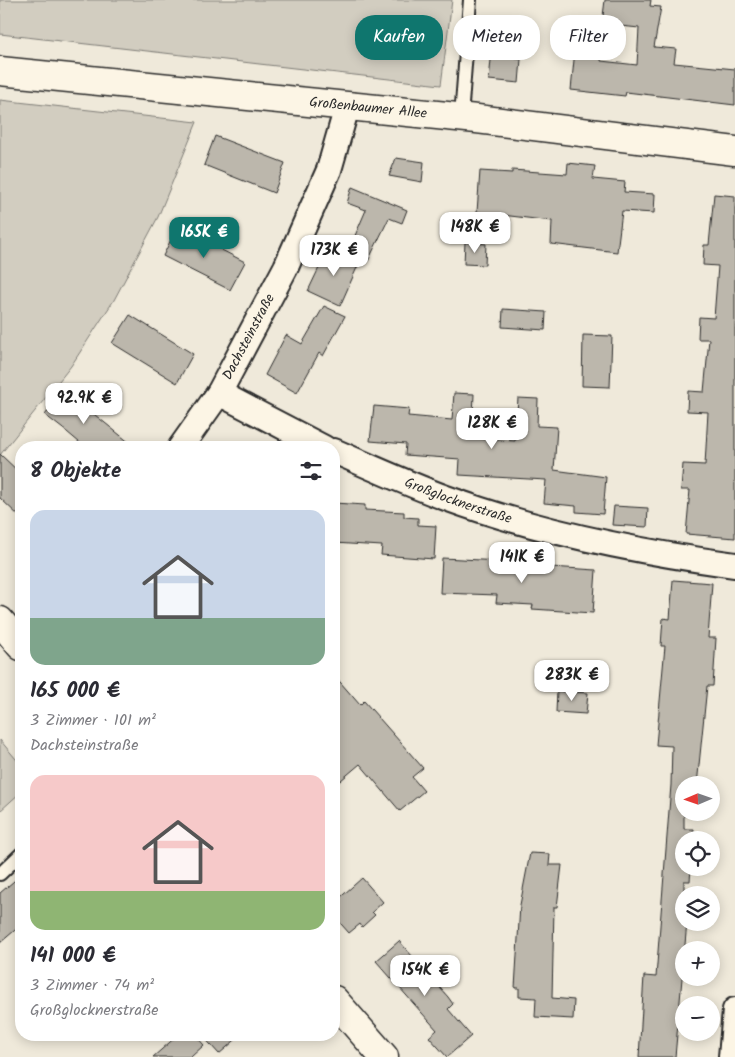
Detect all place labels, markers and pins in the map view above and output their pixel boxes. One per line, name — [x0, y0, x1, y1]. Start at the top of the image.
pin: 148K € — [434, 212, 516, 254]
pin: 165K € — [163, 216, 245, 259]
pin: 173K € — [293, 234, 375, 277]
pin: 92.9K € — [38, 382, 130, 425]
pin: 128K € — [451, 408, 533, 450]
pin: 141K € — [481, 542, 563, 584]
pin: 283K € — [531, 660, 613, 702]
pin: 154K € — [384, 954, 466, 997]

